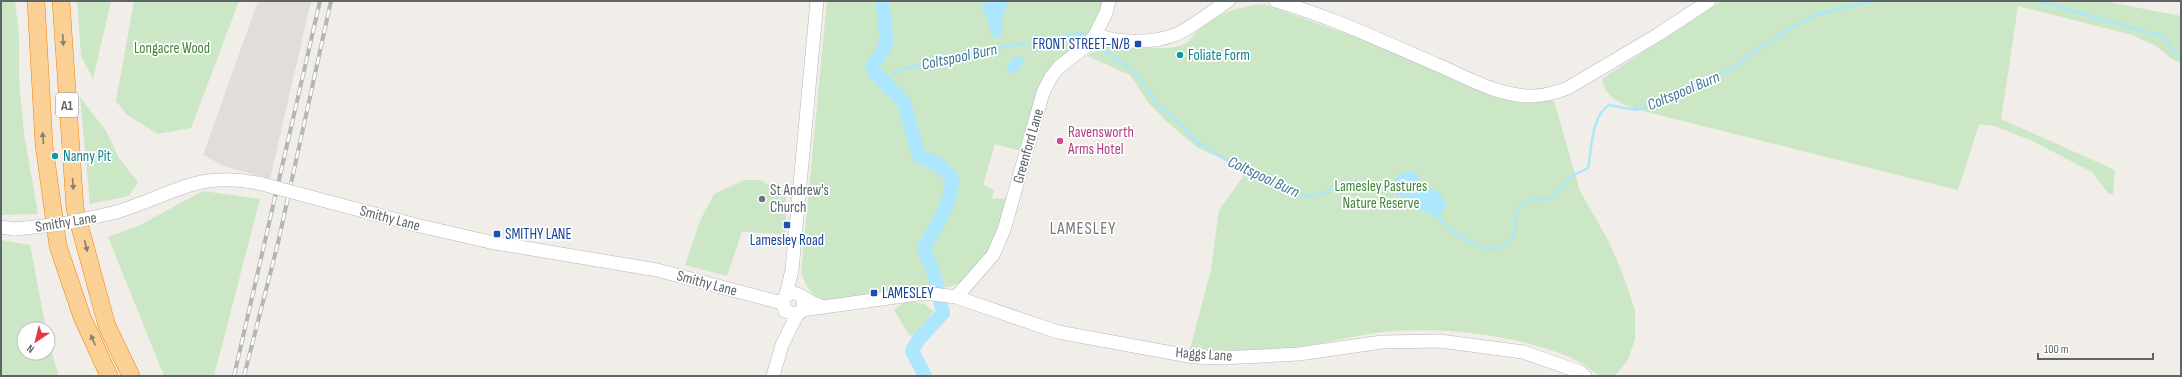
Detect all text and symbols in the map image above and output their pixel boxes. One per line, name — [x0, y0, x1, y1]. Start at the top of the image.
one-way arrow — [59, 34, 66, 46]
place label: FRONT STREET-N/B — [1032, 35, 1130, 54]
park label: Longacre Wood — [134, 39, 210, 58]
marker: FRONT STREET-N/B — [1133, 39, 1143, 49]
water label: Coltspool Burn — [920, 40, 999, 75]
place label: Foliate Form — [1188, 46, 1250, 65]
marker: Foliate Form — [1175, 50, 1185, 60]
water label: Coltspool Burn — [1645, 68, 1723, 115]
road number: A1 — [56, 93, 78, 117]
street label: Greenford Lane — [1009, 107, 1048, 186]
place label: Ravensworth Arms Hotel — [1067, 123, 1134, 159]
one-way arrow — [40, 132, 47, 144]
marker: Ravensworth Arms Hotel — [1055, 136, 1065, 146]
place label: Nanny Pit — [63, 147, 112, 166]
marker: Nanny Pit — [50, 151, 60, 161]
water label: Coltspool Burn — [1225, 153, 1302, 202]
park label: Lamesley Pastures Nature Reserve — [1335, 177, 1427, 213]
one-way arrow — [69, 178, 76, 190]
place label: St Andrew's Church — [770, 181, 829, 217]
marker: St Andrew's Church — [757, 194, 767, 204]
street label: Smithy Lane — [358, 201, 422, 236]
street label: Smithy Lane — [34, 208, 98, 237]
district label: LAMESLEY — [1050, 219, 1116, 239]
marker: Lamesley Road — [782, 220, 792, 230]
place label: SMITHY LANE — [505, 225, 572, 244]
marker: SMITHY LANE — [492, 229, 502, 239]
place label: Lamesley Road — [750, 231, 824, 250]
one-way arrow — [83, 240, 89, 253]
street label: Smithy Lane — [675, 266, 739, 301]
place label: LAMESLEY — [882, 284, 934, 303]
marker: LAMESLEY — [869, 288, 879, 298]
north arrow — [16, 321, 56, 361]
one-way arrow — [89, 334, 95, 346]
scale bar — [2038, 335, 2153, 361]
text: N — [24, 342, 37, 356]
text: 100 m — [2044, 342, 2069, 357]
street label: Haggs Lane — [1175, 343, 1233, 366]

